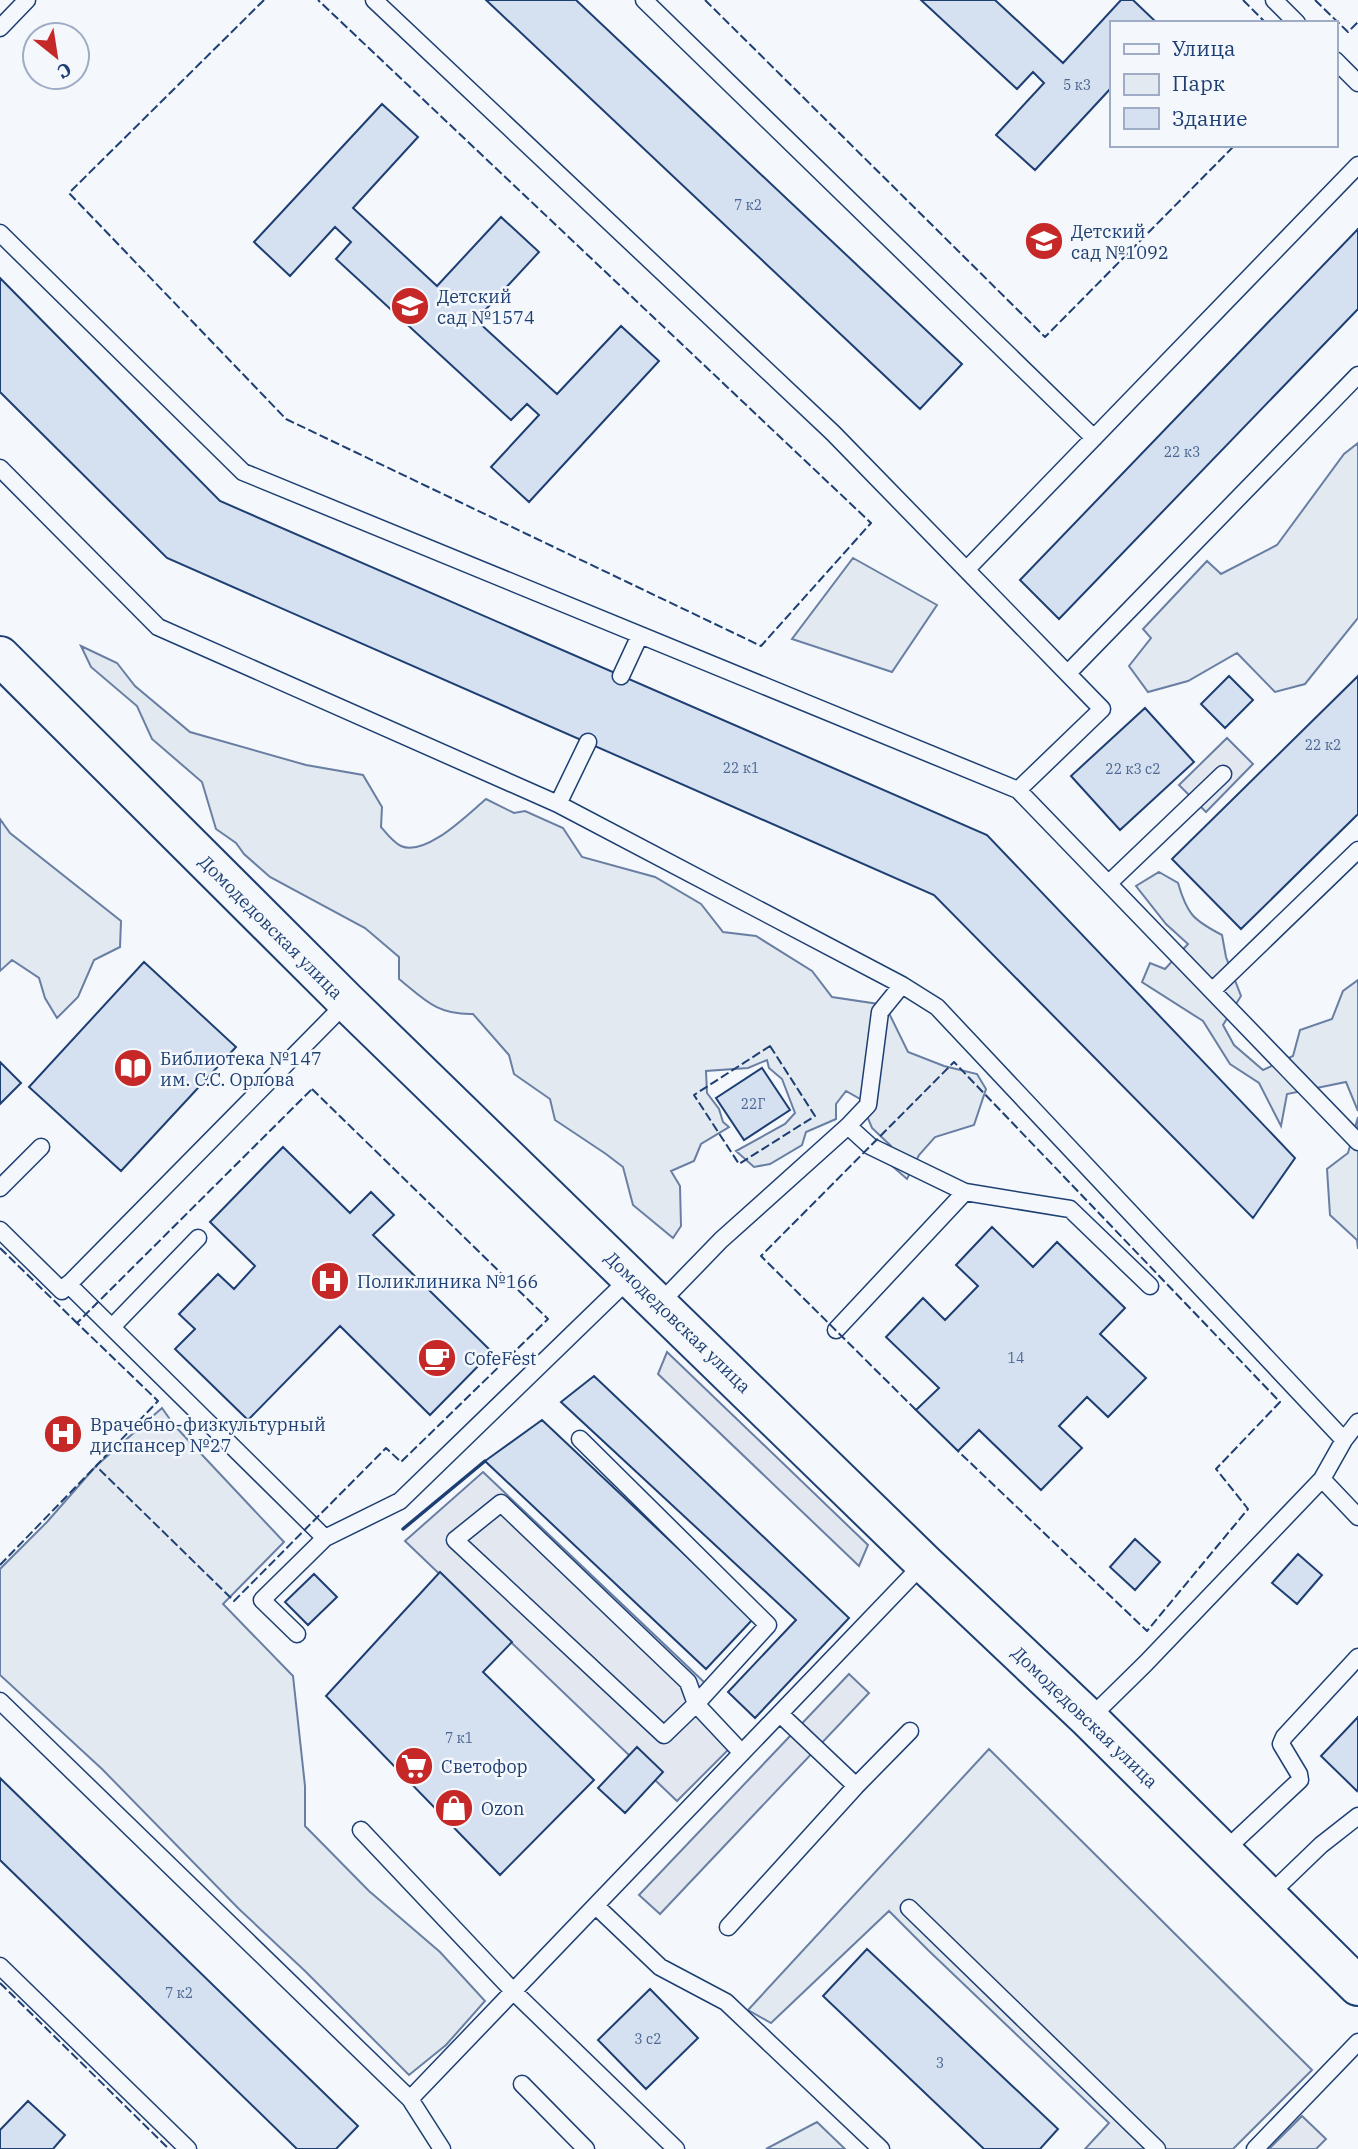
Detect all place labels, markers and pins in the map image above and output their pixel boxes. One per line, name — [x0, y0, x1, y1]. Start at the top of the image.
school or university icon: Детский сад №1092 — [1023, 220, 1065, 262]
place label: Детский сад №1092 — [1071, 220, 1169, 264]
school or university icon: Детский сад №1574 — [389, 285, 431, 327]
place label: Детский сад №1574 — [437, 285, 535, 329]
library icon: Библиотека №147 им. С.С. Орлова — [112, 1047, 154, 1089]
place label: Библиотека №147 им. С.С. Орлова — [160, 1047, 322, 1091]
hospital icon: Поликлиника №166 — [309, 1260, 351, 1302]
place label: Поликлиника №166 — [357, 1270, 538, 1293]
cafe icon: CofeFest — [416, 1337, 458, 1379]
place label: CofeFest — [464, 1347, 536, 1370]
hospital icon: Врачебно-физкультурный диспансер №27 — [42, 1413, 84, 1455]
place label: Врачебно-физкультурный диспансер №27 — [90, 1413, 326, 1457]
supermarket icon: Светофор — [393, 1745, 435, 1787]
place label: Светофор — [441, 1755, 528, 1778]
shop icon: Ozon — [433, 1787, 475, 1829]
place label: Ozon — [481, 1797, 525, 1820]

